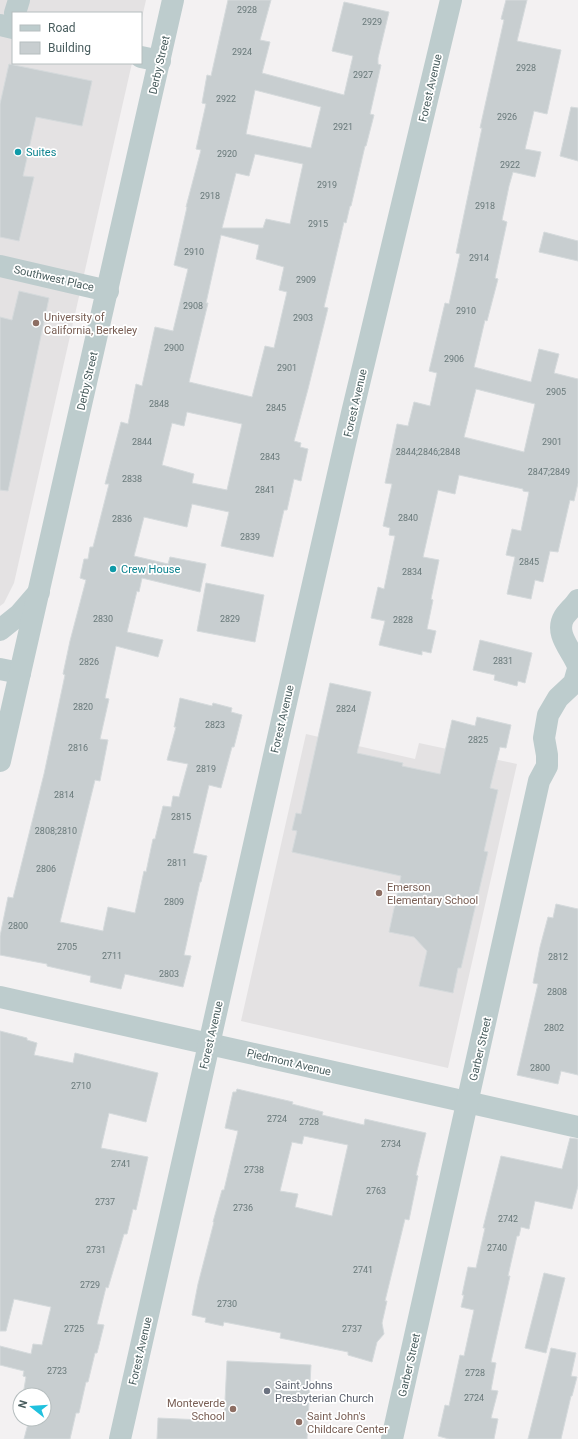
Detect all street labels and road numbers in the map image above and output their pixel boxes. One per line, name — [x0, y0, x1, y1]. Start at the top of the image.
street label: Derby Street — [146, 34, 173, 96]
street label: Forest Avenue — [416, 53, 445, 124]
street label: Southwest Place — [13, 263, 95, 294]
street label: Derby Street — [74, 350, 101, 412]
street label: Forest Avenue — [341, 368, 370, 439]
street label: Forest Avenue — [268, 684, 297, 755]
street label: Forest Avenue — [197, 1000, 226, 1071]
street label: Garber Street — [467, 1016, 494, 1082]
street label: Piedmont Avenue — [246, 1046, 332, 1079]
street label: Forest Avenue — [126, 1316, 155, 1387]
street label: Garber Street — [396, 1332, 423, 1398]

